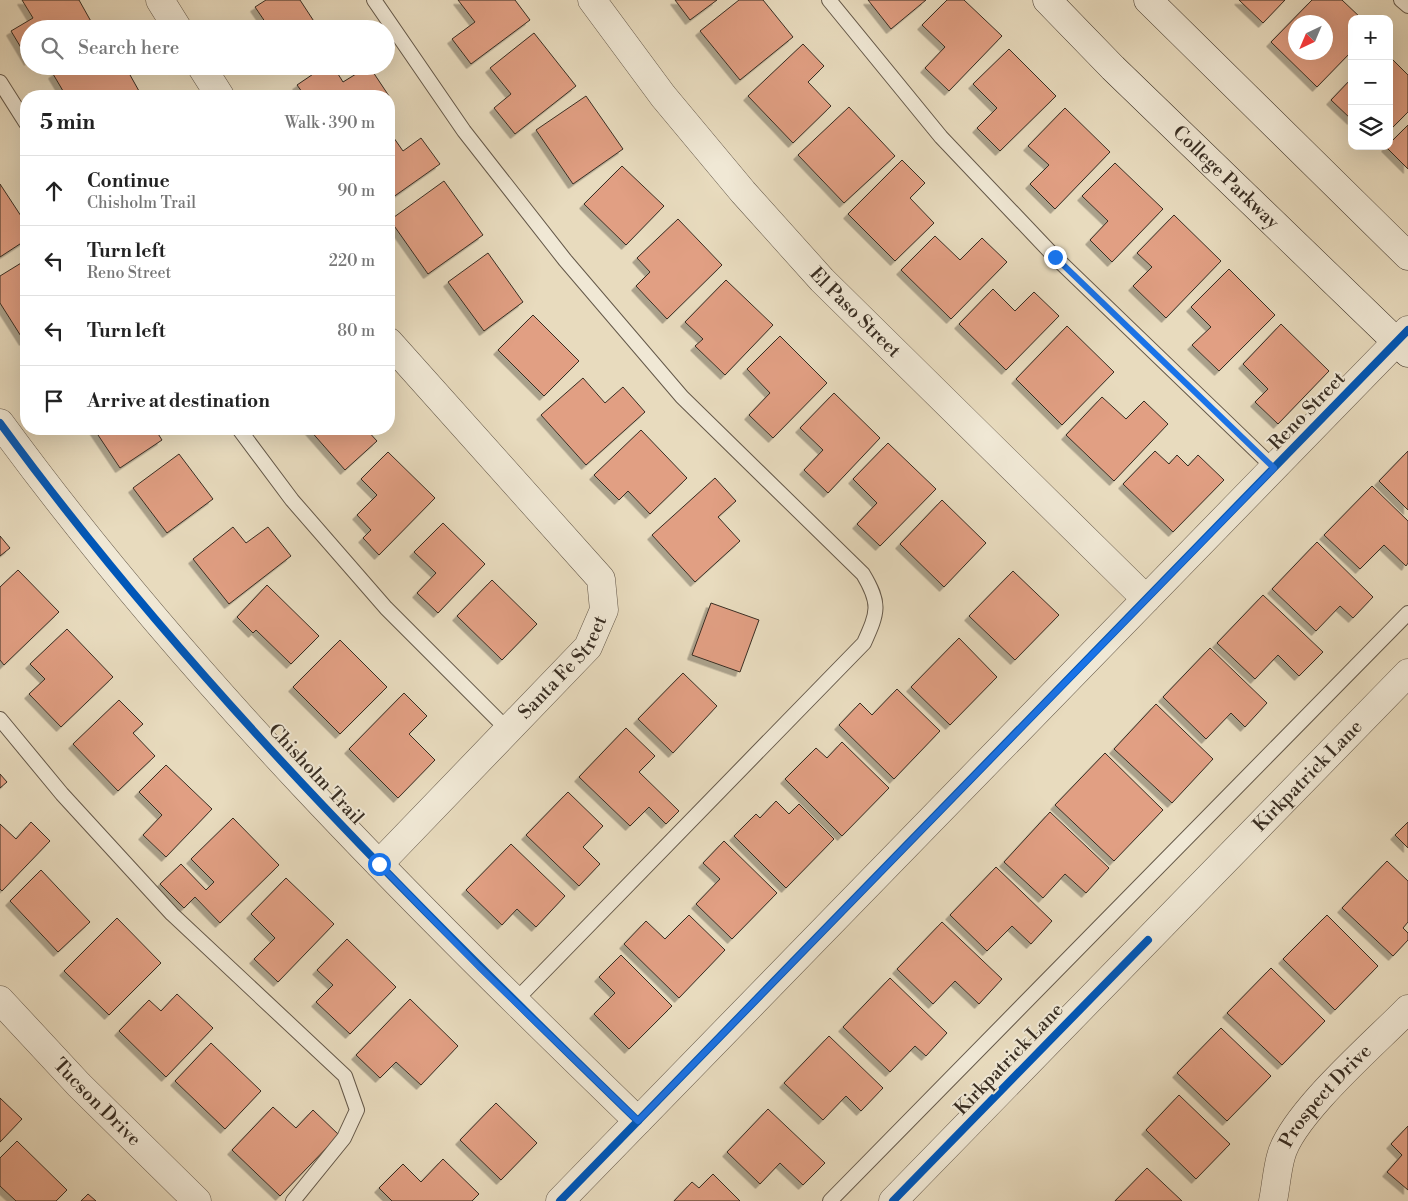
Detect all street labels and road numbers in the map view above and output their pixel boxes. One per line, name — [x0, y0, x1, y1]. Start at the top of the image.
street label: College Parkway — [1168, 120, 1285, 235]
street label: El Paso Street — [804, 262, 906, 363]
street label: Reno Street — [1264, 366, 1351, 455]
street label: Santa Fe Street — [513, 612, 612, 724]
street label: Kirkpatrick Lane — [1248, 715, 1368, 837]
street label: Chisholm Trail — [263, 719, 369, 830]
street label: Kirkpatrick Lane — [949, 998, 1069, 1120]
street label: Prospect Drive — [1274, 1039, 1377, 1152]
street label: Tucson Drive — [48, 1053, 146, 1151]

